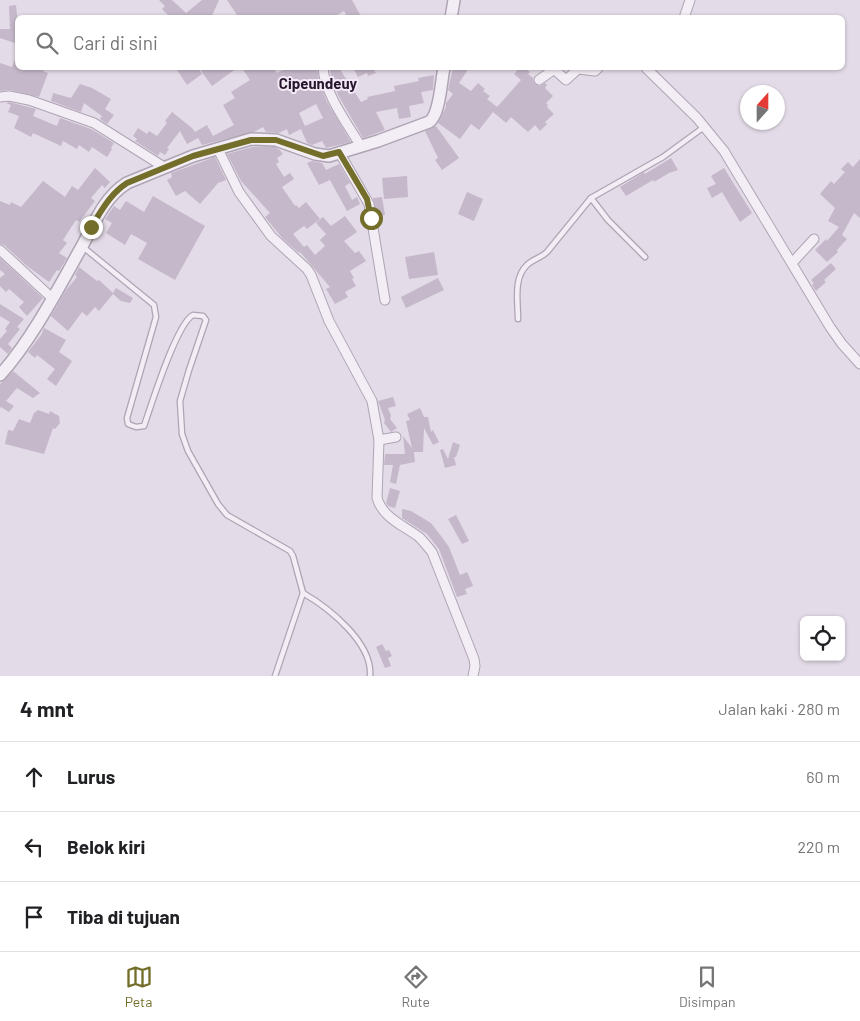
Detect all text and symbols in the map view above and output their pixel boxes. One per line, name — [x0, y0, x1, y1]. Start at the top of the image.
search box — [15, 15, 845, 70]
icon: search — [33, 29, 61, 57]
text: Cari di sini — [73, 31, 158, 54]
district label: Cipeundeuy — [279, 74, 358, 92]
north arrow — [740, 85, 785, 130]
route start — [360, 207, 383, 230]
route end — [80, 216, 103, 239]
map controls — [800, 616, 845, 661]
button: locate — [800, 616, 845, 661]
text: 4 mnt — [20, 696, 74, 721]
text: Jalan kaki · 280 m — [719, 699, 840, 718]
icon: ahead — [20, 763, 48, 791]
text: Lurus — [67, 765, 115, 788]
text: 60 m — [806, 767, 840, 786]
icon: left — [20, 833, 48, 861]
text: Belok kiri — [67, 835, 145, 858]
text: 220 m — [797, 837, 840, 856]
icon: arrive — [20, 903, 48, 931]
text: Tiba di tujuan — [67, 905, 180, 928]
tab: Peta — [125, 963, 153, 1010]
tab: Rute — [402, 963, 430, 1010]
tab: Disimpan — [679, 963, 735, 1010]

